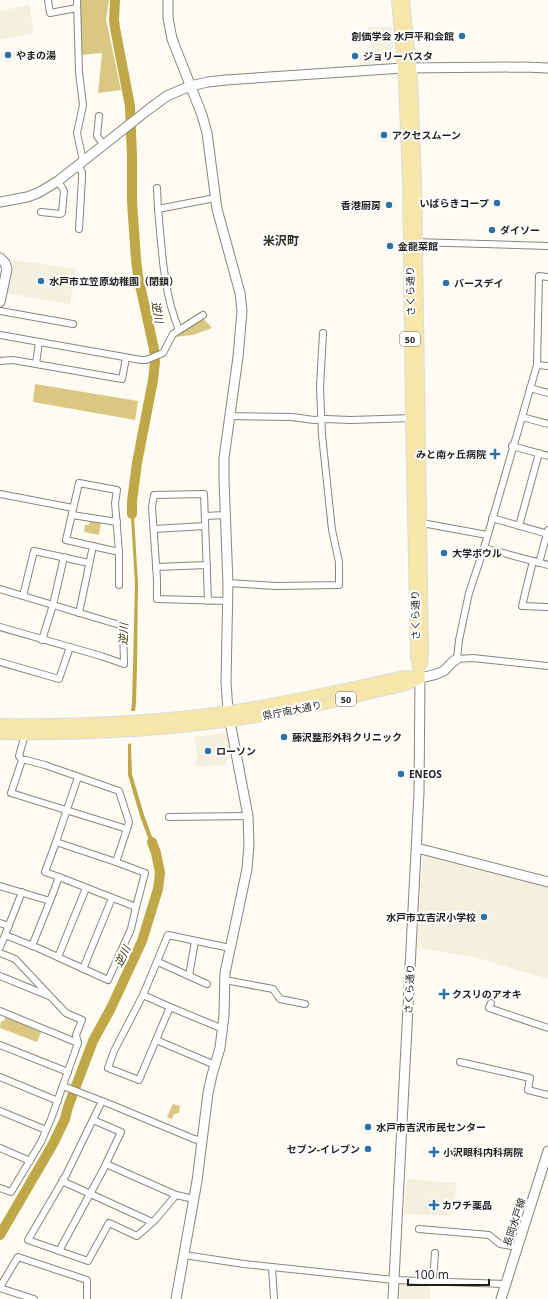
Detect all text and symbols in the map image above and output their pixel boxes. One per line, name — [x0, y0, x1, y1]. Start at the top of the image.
place label: 創価学会 水戸平和会館 — [350, 29, 454, 43]
marker: 創価学会 水戸平和会館 — [457, 31, 467, 41]
place label: やまの湯 — [16, 48, 56, 62]
place label: ジョリーパスタ — [363, 49, 433, 63]
marker: やまの湯 — [3, 50, 13, 60]
marker: ジョリーパスタ — [350, 51, 360, 61]
place label: アクセスムーン — [392, 128, 461, 142]
marker: アクセスムーン — [379, 130, 389, 140]
place label: いばらきコープ — [420, 196, 489, 210]
place label: 香港厨房 — [340, 198, 381, 212]
marker: いばらきコープ — [492, 198, 502, 208]
marker: 香港厨房 — [384, 200, 394, 210]
place label: ダイソー — [500, 223, 540, 237]
marker: ダイソー — [487, 225, 497, 235]
district label: 米沢町 — [263, 232, 299, 249]
place label: 金龍菜館 — [398, 239, 438, 253]
marker: 金龍菜館 — [385, 241, 395, 251]
street label: さくら通り — [403, 266, 417, 316]
place label: 水戸市立笠原幼稚園（閉鎖） — [49, 274, 179, 288]
marker: 水戸市立笠原幼稚園（閉鎖） — [36, 276, 46, 286]
place label: バースデイ — [454, 276, 504, 290]
marker: バースデイ — [441, 278, 451, 288]
water label: 逆川 — [149, 300, 167, 325]
road number: 50 — [400, 332, 420, 346]
place label: みと南ヶ丘病院 — [416, 447, 486, 461]
marker: みと南ヶ丘病院 — [489, 448, 501, 460]
place label: 大学ボウル — [452, 546, 502, 560]
marker: 大学ボウル — [439, 548, 449, 558]
street label: さくら通り — [408, 590, 422, 640]
water label: 逆川 — [115, 622, 131, 645]
road number: 50 — [336, 692, 356, 706]
street label: 県庁南大通り — [261, 697, 323, 723]
place label: 藤沢整形外科クリニック — [292, 730, 402, 744]
marker: 藤沢整形外科クリニック — [279, 732, 289, 742]
place label: ローソン — [216, 744, 256, 758]
marker: ローソン — [203, 746, 213, 756]
place label: ENEOS — [409, 767, 442, 781]
marker: ENEOS — [396, 769, 406, 779]
place label: 水戸市立吉沢小学校 — [386, 910, 476, 924]
marker: 水戸市立吉沢小学校 — [479, 912, 489, 922]
water label: 逆川 — [110, 942, 134, 969]
street label: さくら通り — [401, 964, 417, 1014]
place label: クスリのアオキ — [452, 987, 522, 1001]
marker: クスリのアオキ — [439, 989, 449, 999]
place label: 水戸市吉沢市民センター — [376, 1120, 486, 1134]
marker: 水戸市吉沢市民センター — [363, 1122, 373, 1132]
place label: セブン-イレブン — [287, 1142, 360, 1156]
marker: セブン-イレブン — [363, 1144, 373, 1154]
place label: 小沢眼科内科病院 — [443, 1145, 523, 1159]
marker: 小沢眼科内科病院 — [428, 1146, 440, 1158]
street label: 長岡水戸線 — [500, 1196, 528, 1248]
place label: カワチ薬品 — [442, 1198, 492, 1212]
marker: カワチ薬品 — [429, 1200, 439, 1210]
scale bar — [408, 1261, 489, 1287]
text: 100 m — [414, 1266, 449, 1283]

